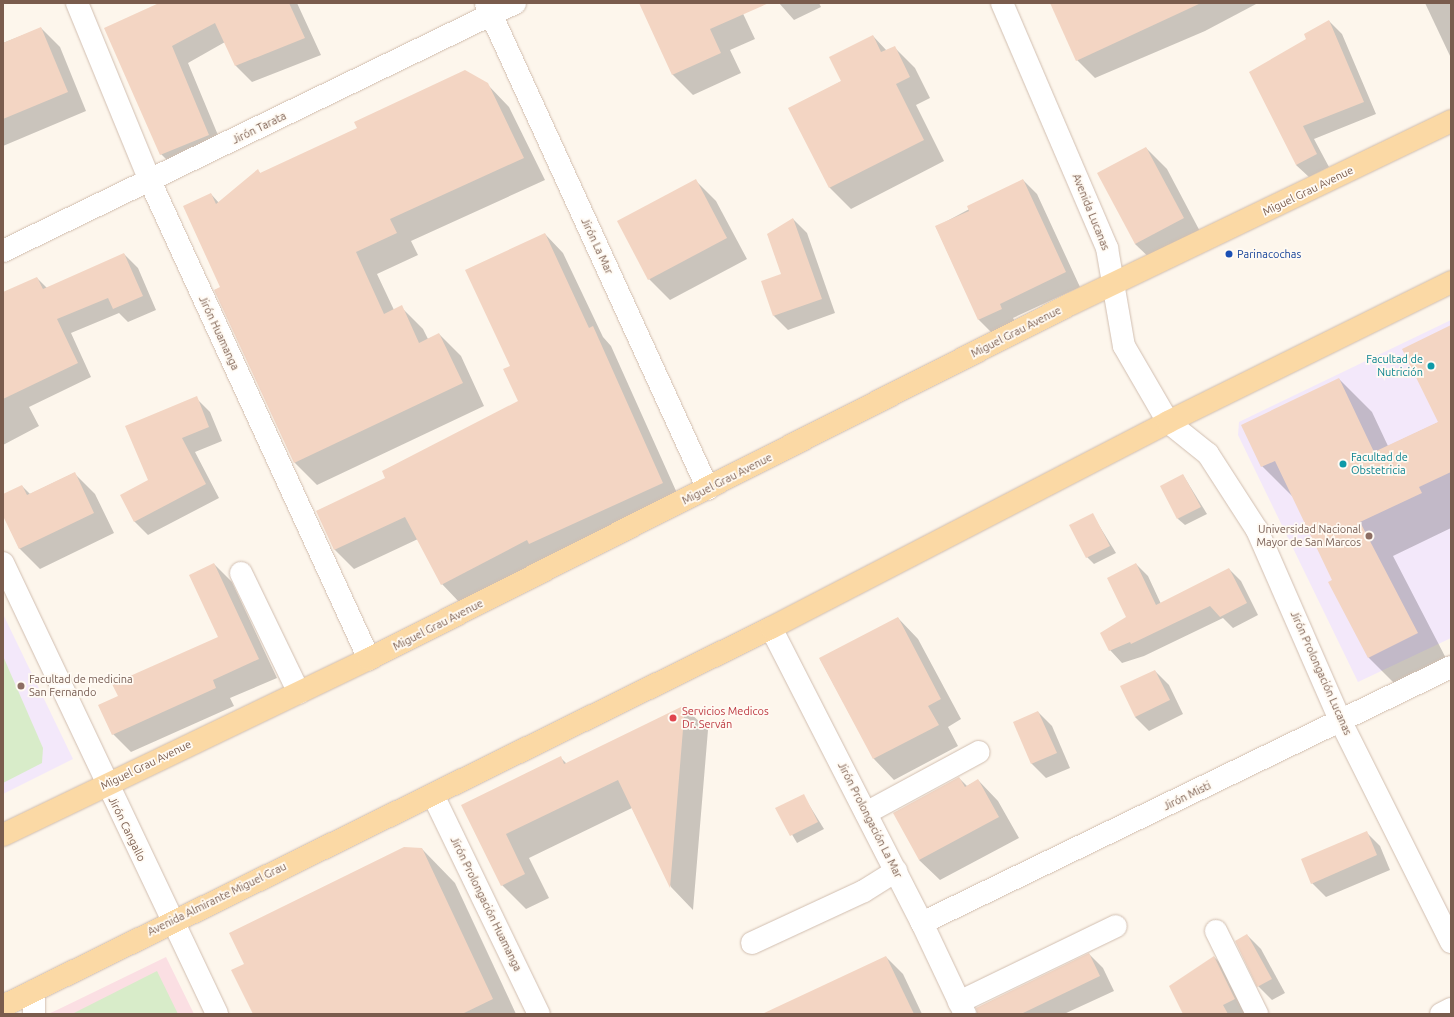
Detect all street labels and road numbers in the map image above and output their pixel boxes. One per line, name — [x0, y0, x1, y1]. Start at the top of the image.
street label: Jirón Tarata — [230, 109, 288, 147]
street label: Miguel Grau Avenue — [1260, 163, 1356, 219]
street label: Avenida Lucanas — [1070, 172, 1112, 252]
street label: Jirón La Mar — [578, 216, 616, 276]
street label: Jirón Huamanga — [196, 294, 242, 372]
street label: Miguel Grau Avenue — [969, 304, 1063, 360]
street label: Miguel Grau Avenue — [680, 451, 774, 507]
street label: Miguel Grau Avenue — [391, 597, 485, 653]
street label: Jirón Prolongación Lucanas — [1288, 609, 1354, 737]
street label: Miguel Grau Avenue — [98, 737, 194, 793]
street label: Jirón Prolongación La Mar — [835, 760, 905, 880]
street label: Jirón Misti — [1161, 779, 1213, 813]
street label: Jirón Cangallo — [106, 794, 148, 864]
street label: Jirón Prolongación Huamanga — [448, 834, 524, 974]
street label: Avenida Almirante Miguel Grau — [145, 860, 289, 938]

